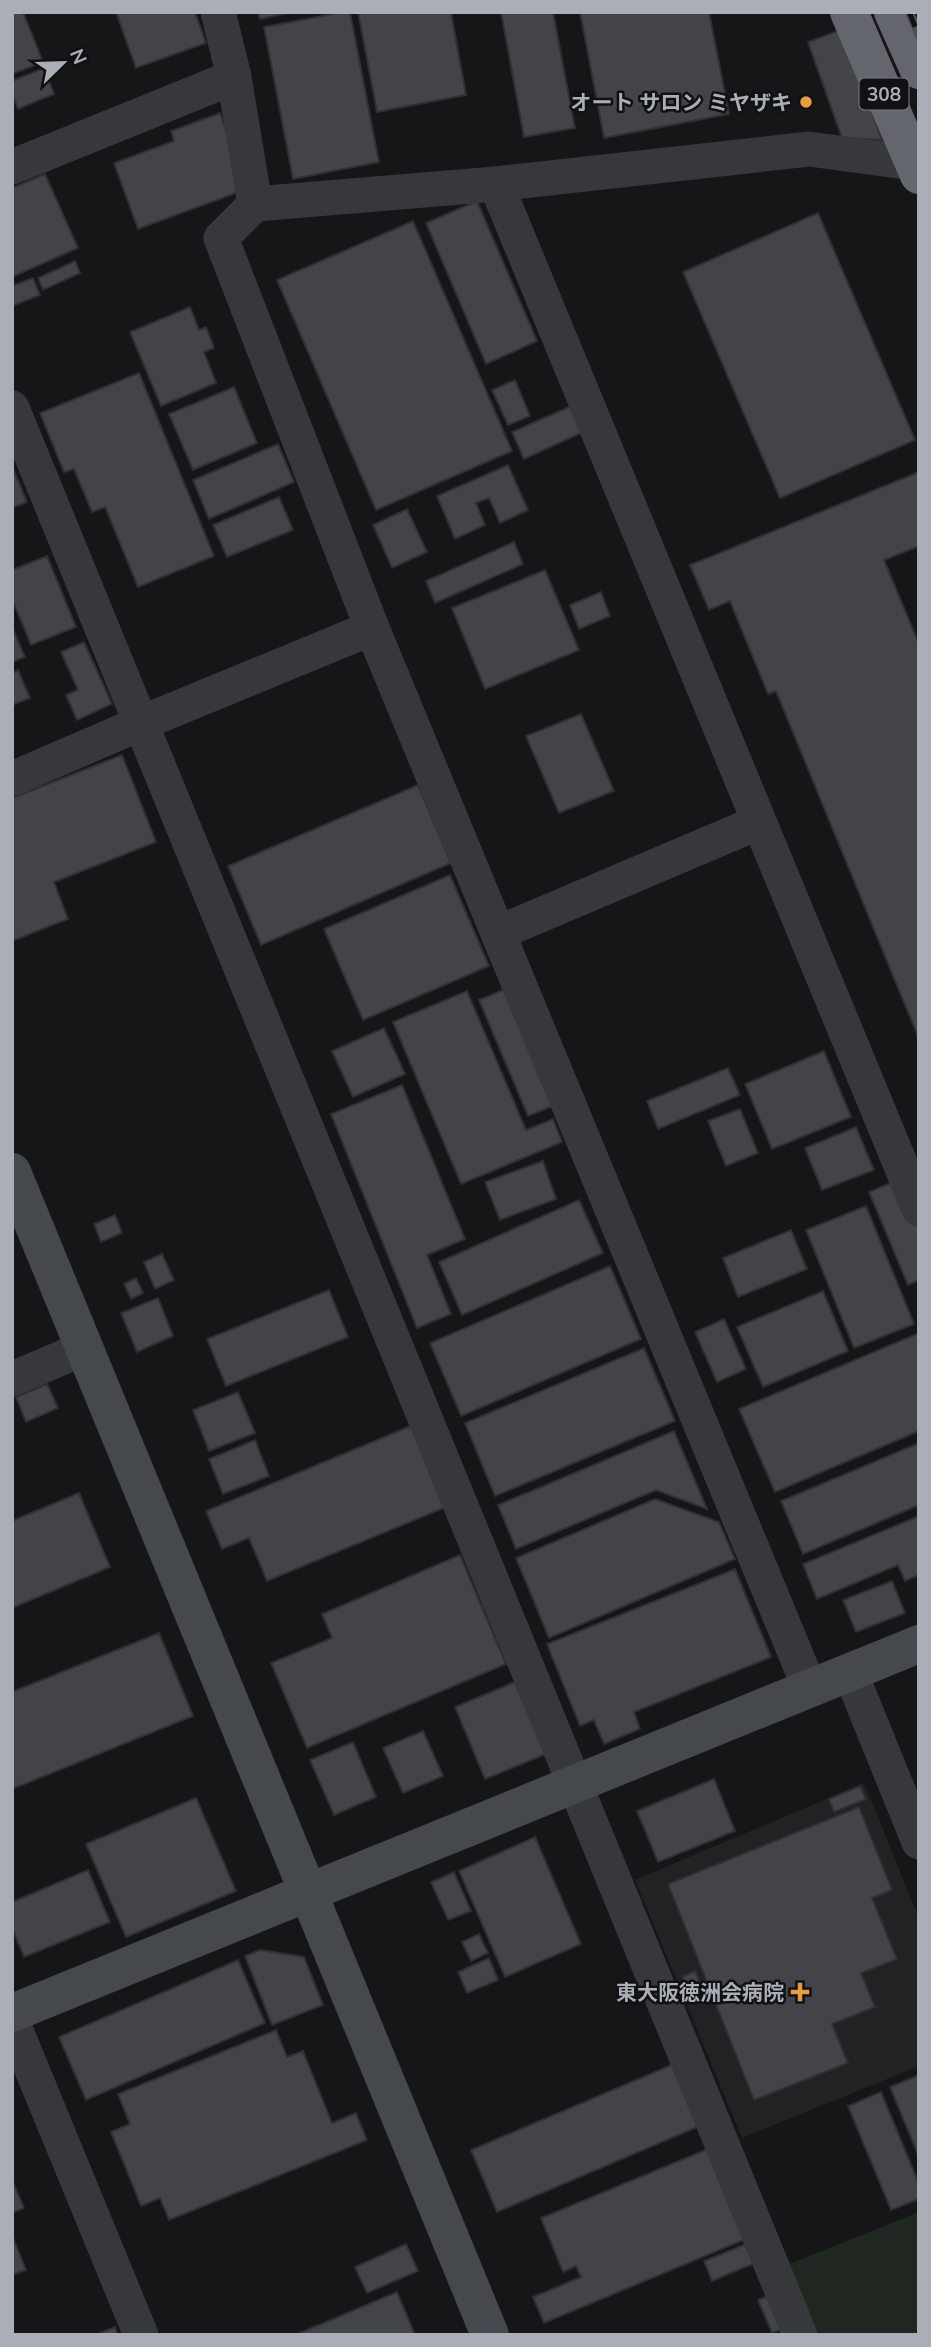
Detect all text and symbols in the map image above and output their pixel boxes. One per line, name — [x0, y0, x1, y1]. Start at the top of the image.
north arrow — [28, 28, 98, 98]
text: N — [65, 45, 92, 68]
road number: 308 — [860, 78, 908, 110]
place label: オート サロン ミヤザキ — [570, 89, 792, 115]
marker: オート サロン ミヤザキ — [798, 94, 814, 110]
place label: 東大阪徳洲会病院 — [616, 1979, 784, 2005]
marker: 東大阪徳洲会病院 — [790, 1982, 810, 2002]

